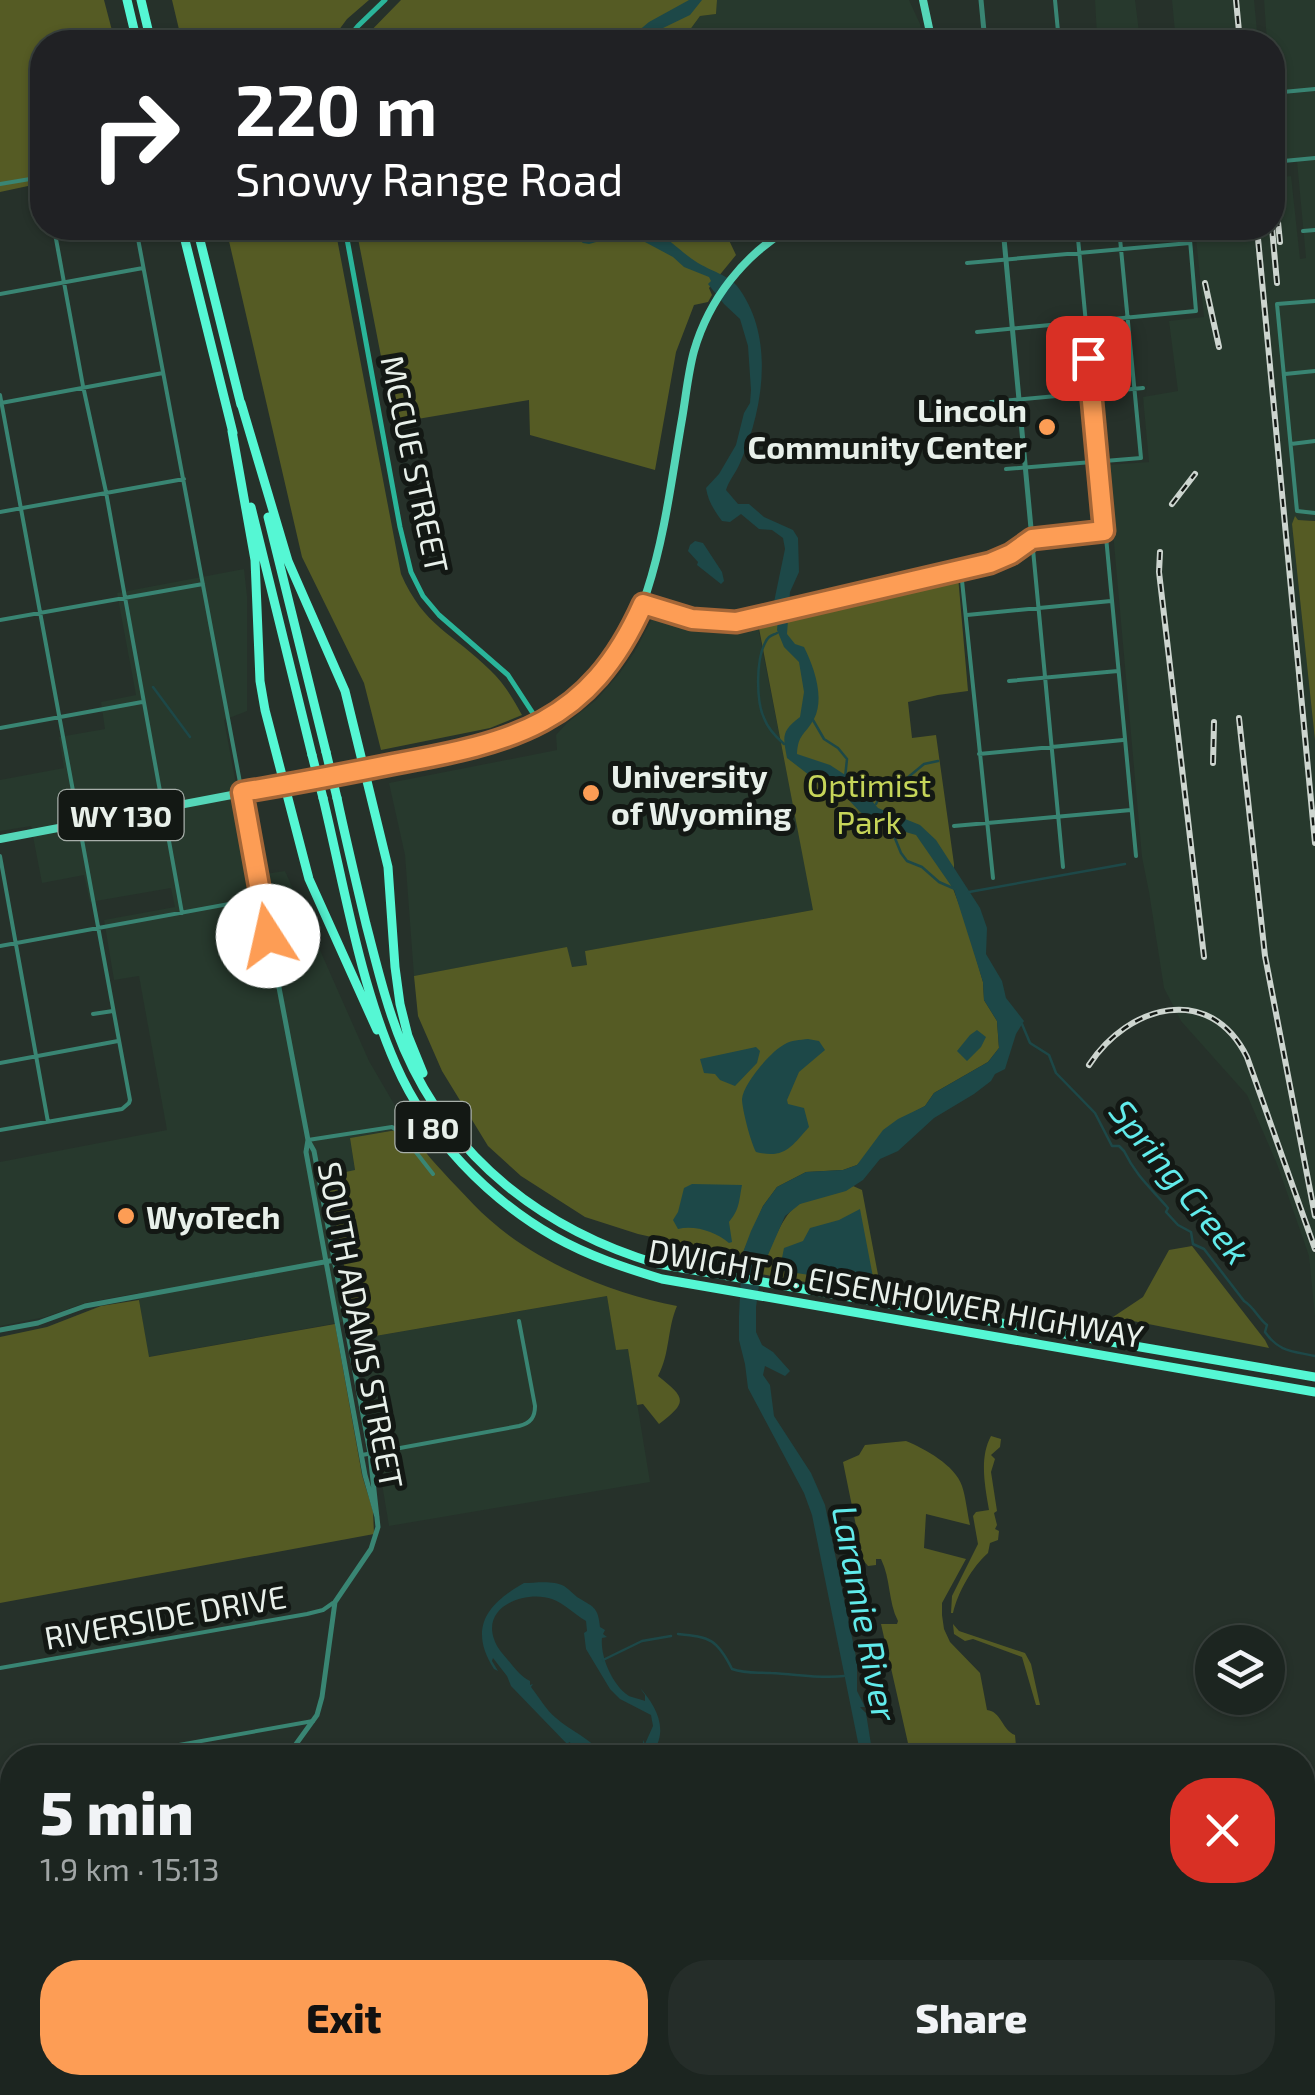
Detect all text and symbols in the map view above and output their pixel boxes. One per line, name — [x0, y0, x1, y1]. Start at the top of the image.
text: 220 m — [235, 66, 437, 150]
icon: right — [70, 70, 200, 200]
text: Snowy Range Road — [235, 151, 623, 205]
pin — [1046, 316, 1131, 401]
icon: arrive — [1061, 331, 1116, 386]
street label: MCCUE STREET — [374, 352, 458, 576]
place label: Lincoln Community Center — [748, 390, 1027, 466]
marker: Lincoln Community Center — [1036, 416, 1058, 438]
place label: University of Wyoming — [611, 756, 792, 832]
park label: Optimist Park — [807, 765, 931, 840]
marker: University of Wyoming — [580, 782, 602, 804]
road number: WY 130 — [58, 790, 184, 840]
position arrow — [216, 884, 320, 988]
water label: Spring Creek — [1102, 1090, 1260, 1272]
road number: I 80 — [396, 1102, 470, 1152]
street label: SOUTH ADAMS STREET — [312, 1159, 412, 1491]
place label: WyoTech — [146, 1197, 280, 1236]
marker: WyoTech — [115, 1205, 137, 1227]
street label: DWIGHT D. EISENHOWER HIGHWAY — [646, 1230, 1146, 1354]
water label: Laramie River — [825, 1502, 908, 1725]
street label: RIVERSIDE DRIVE — [41, 1576, 289, 1656]
map controls — [1195, 1625, 1285, 1715]
button: layers — [1195, 1625, 1285, 1715]
text: 5 min — [40, 1775, 194, 1847]
button: close — [1170, 1778, 1275, 1883]
text: 1.9 km · 15:13 — [40, 1849, 220, 1887]
button: Exit — [40, 1960, 648, 2075]
button: Share — [668, 1960, 1275, 2075]

